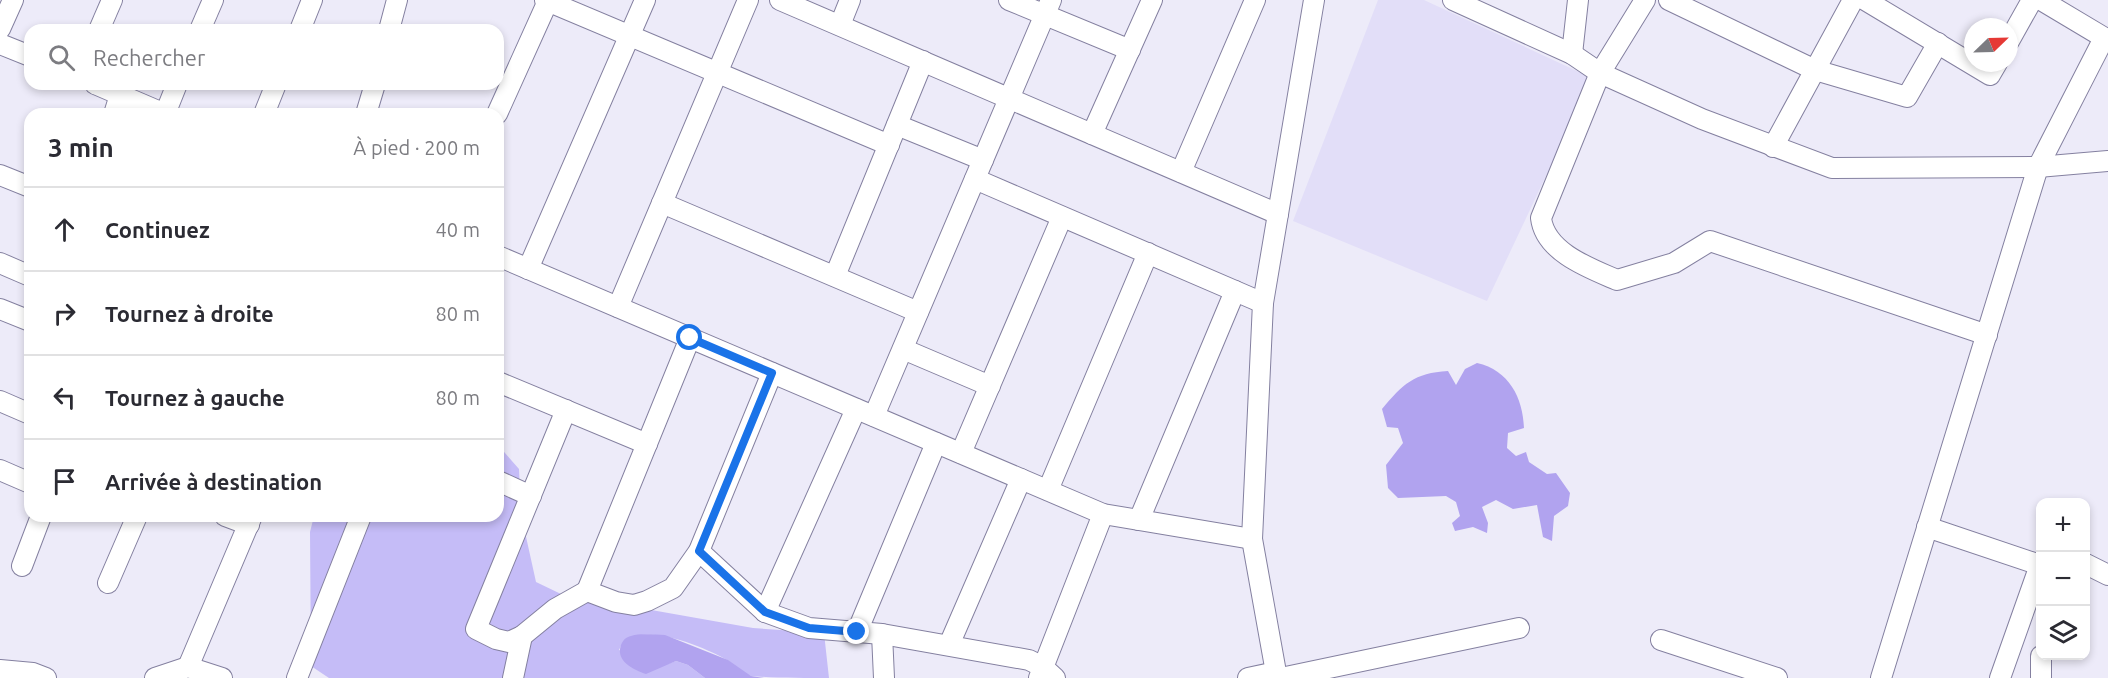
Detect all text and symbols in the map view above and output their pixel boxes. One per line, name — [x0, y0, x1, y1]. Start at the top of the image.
north arrow — [1964, 18, 2018, 72]
search box — [24, 24, 504, 90]
icon: search — [45, 41, 78, 74]
text: Rechercher — [93, 45, 205, 70]
text: 3 min — [48, 133, 114, 162]
text: À pied · 200 m — [353, 136, 480, 159]
icon: ahead — [48, 213, 81, 246]
text: Continuez — [105, 217, 210, 242]
text: 40 m — [436, 218, 480, 241]
icon: right — [48, 297, 81, 330]
text: Tournez à droite — [105, 301, 274, 326]
text: 80 m — [436, 302, 480, 325]
route start — [676, 324, 702, 350]
icon: left — [48, 381, 81, 414]
text: Tournez à gauche — [105, 385, 285, 410]
text: 80 m — [436, 386, 480, 409]
icon: arrive — [48, 465, 81, 498]
text: Arrivée à destination — [105, 469, 322, 494]
map controls — [2036, 498, 2090, 660]
button: + — [2036, 498, 2090, 552]
button: − — [2036, 552, 2090, 606]
button: layers — [2036, 606, 2090, 660]
route end — [843, 618, 869, 644]

